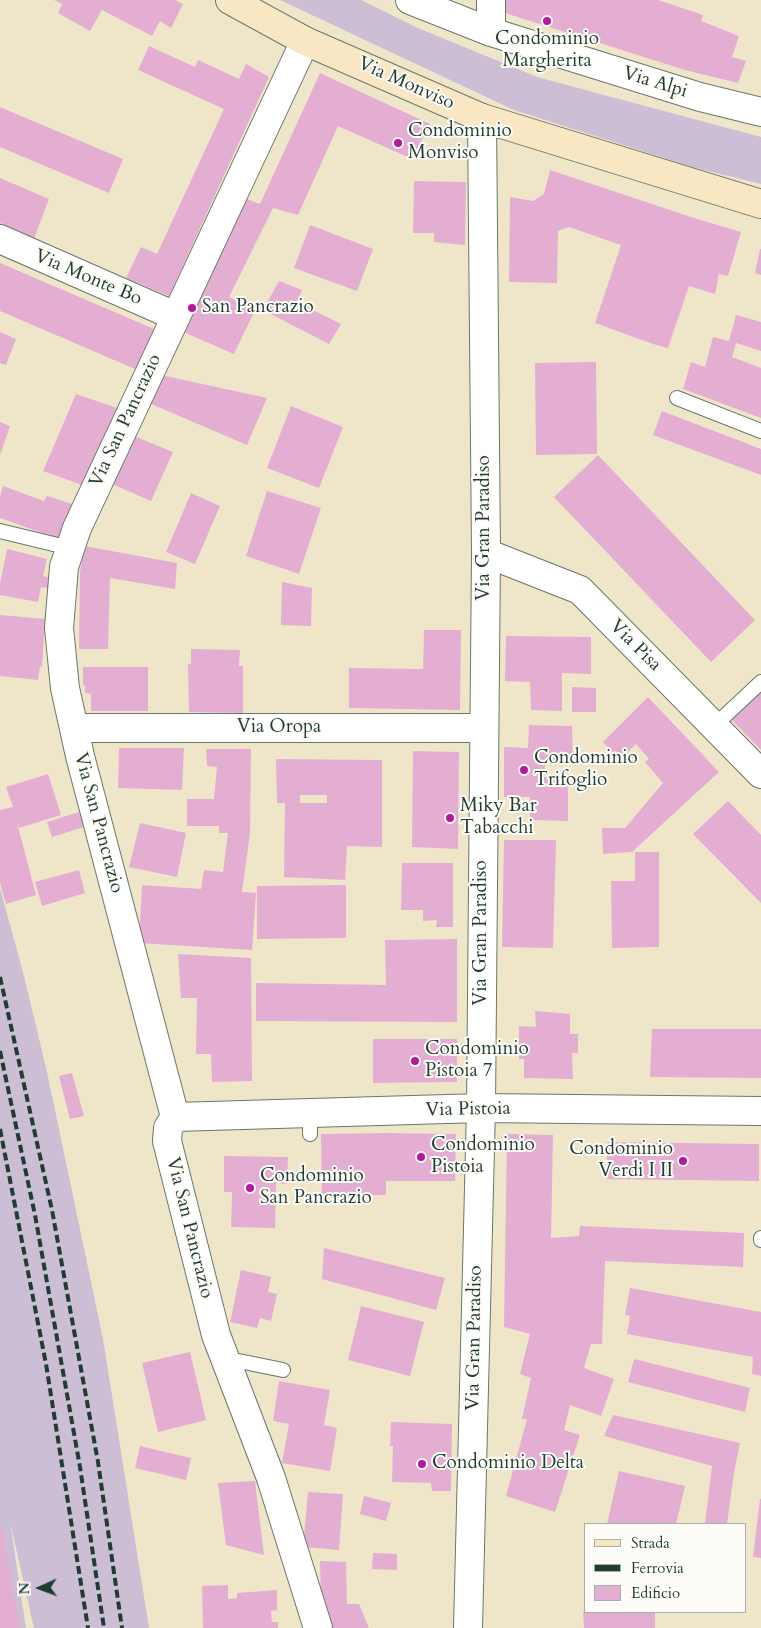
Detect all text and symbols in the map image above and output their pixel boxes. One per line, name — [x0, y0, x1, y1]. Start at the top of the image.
marker: Condominio Margherita — [541, 15, 553, 27]
place label: Condominio Margherita — [495, 29, 599, 73]
street label: Via Monviso — [354, 53, 458, 115]
street label: Via Alpi — [620, 62, 690, 104]
place label: Condominio Monviso — [408, 121, 512, 165]
marker: Condominio Monviso — [392, 137, 404, 149]
street label: Via Monte Bo — [31, 245, 145, 311]
place label: San Pancrazio — [202, 297, 314, 319]
marker: San Pancrazio — [186, 302, 198, 314]
street label: Via San Pancrazio — [85, 351, 167, 491]
street label: Via Gran Paradiso — [474, 455, 496, 601]
street label: Via Pisa — [604, 615, 666, 677]
street label: Via Oropa — [237, 717, 321, 739]
place label: Condominio Trifoglio — [534, 748, 638, 792]
street label: Via San Pancrazio — [68, 750, 128, 896]
marker: Condominio Trifoglio — [518, 764, 530, 776]
place label: Miky Bar Tabacchi — [460, 796, 537, 840]
marker: Miky Bar Tabacchi — [444, 812, 456, 824]
street label: Via Gran Paradiso — [471, 860, 493, 1006]
place label: Condominio Pistoia 7 — [425, 1039, 529, 1083]
marker: Condominio Pistoia 7 — [409, 1055, 421, 1067]
street label: Via Pistoia — [425, 1098, 511, 1122]
place label: Condominio Pistoia — [431, 1135, 535, 1179]
place label: Condominio Verdi I II — [569, 1139, 673, 1183]
marker: Condominio Pistoia — [415, 1151, 427, 1163]
street label: Via San Pancrazio — [160, 1155, 218, 1301]
marker: Condominio Verdi I II — [677, 1155, 689, 1167]
place label: Condominio San Pancrazio — [260, 1166, 372, 1210]
marker: Condominio San Pancrazio — [244, 1182, 256, 1194]
street label: Via Gran Paradiso — [462, 1265, 488, 1411]
place label: Condominio Delta — [432, 1453, 584, 1475]
marker: Condominio Delta — [416, 1458, 428, 1470]
legend — [584, 1523, 746, 1613]
text: Strada — [631, 1533, 670, 1553]
text: Ferrovia — [631, 1558, 684, 1578]
north arrow — [15, 1563, 65, 1613]
text: N — [15, 1582, 34, 1595]
text: Edificio — [631, 1583, 680, 1603]

